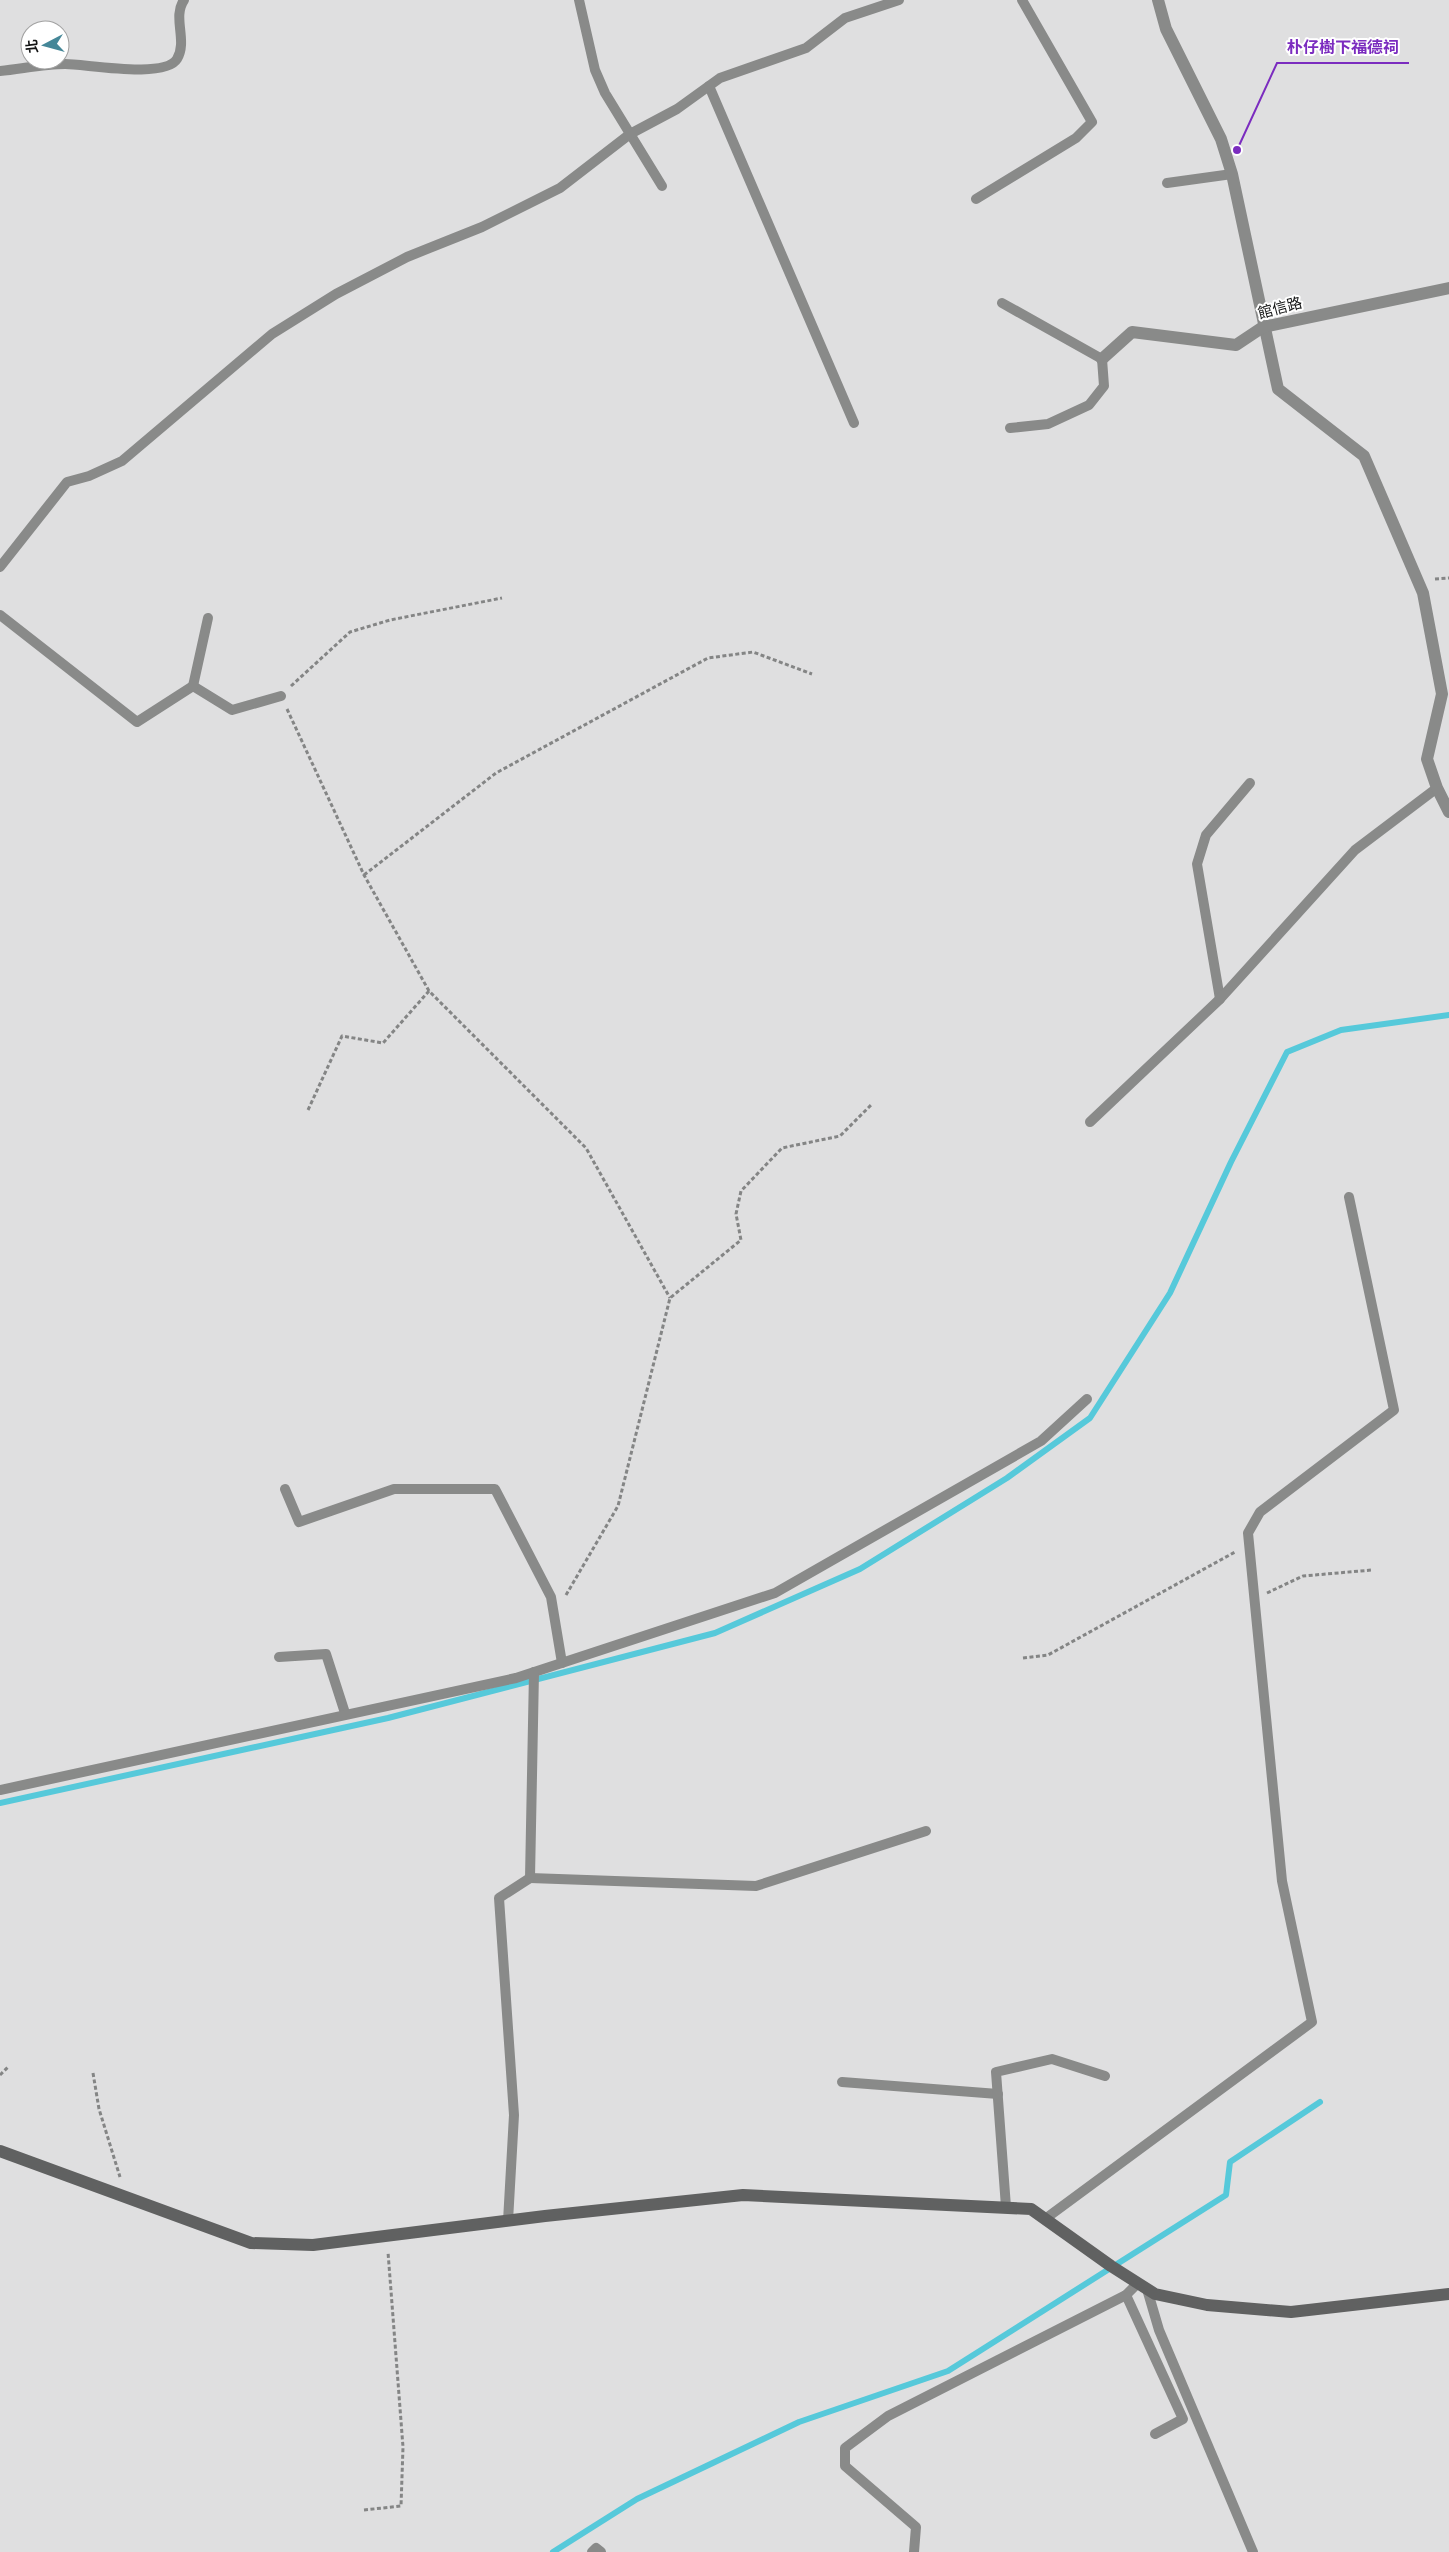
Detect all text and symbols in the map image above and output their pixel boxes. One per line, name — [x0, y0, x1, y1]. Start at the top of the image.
north arrow — [20, 20, 70, 70]
callout: 朴仔樹下福德祠 — [1277, 32, 1409, 63]
text: 朴仔樹下福德祠 — [1287, 36, 1399, 57]
text: 北 — [21, 38, 42, 54]
street label: 館信路 — [1255, 292, 1304, 323]

